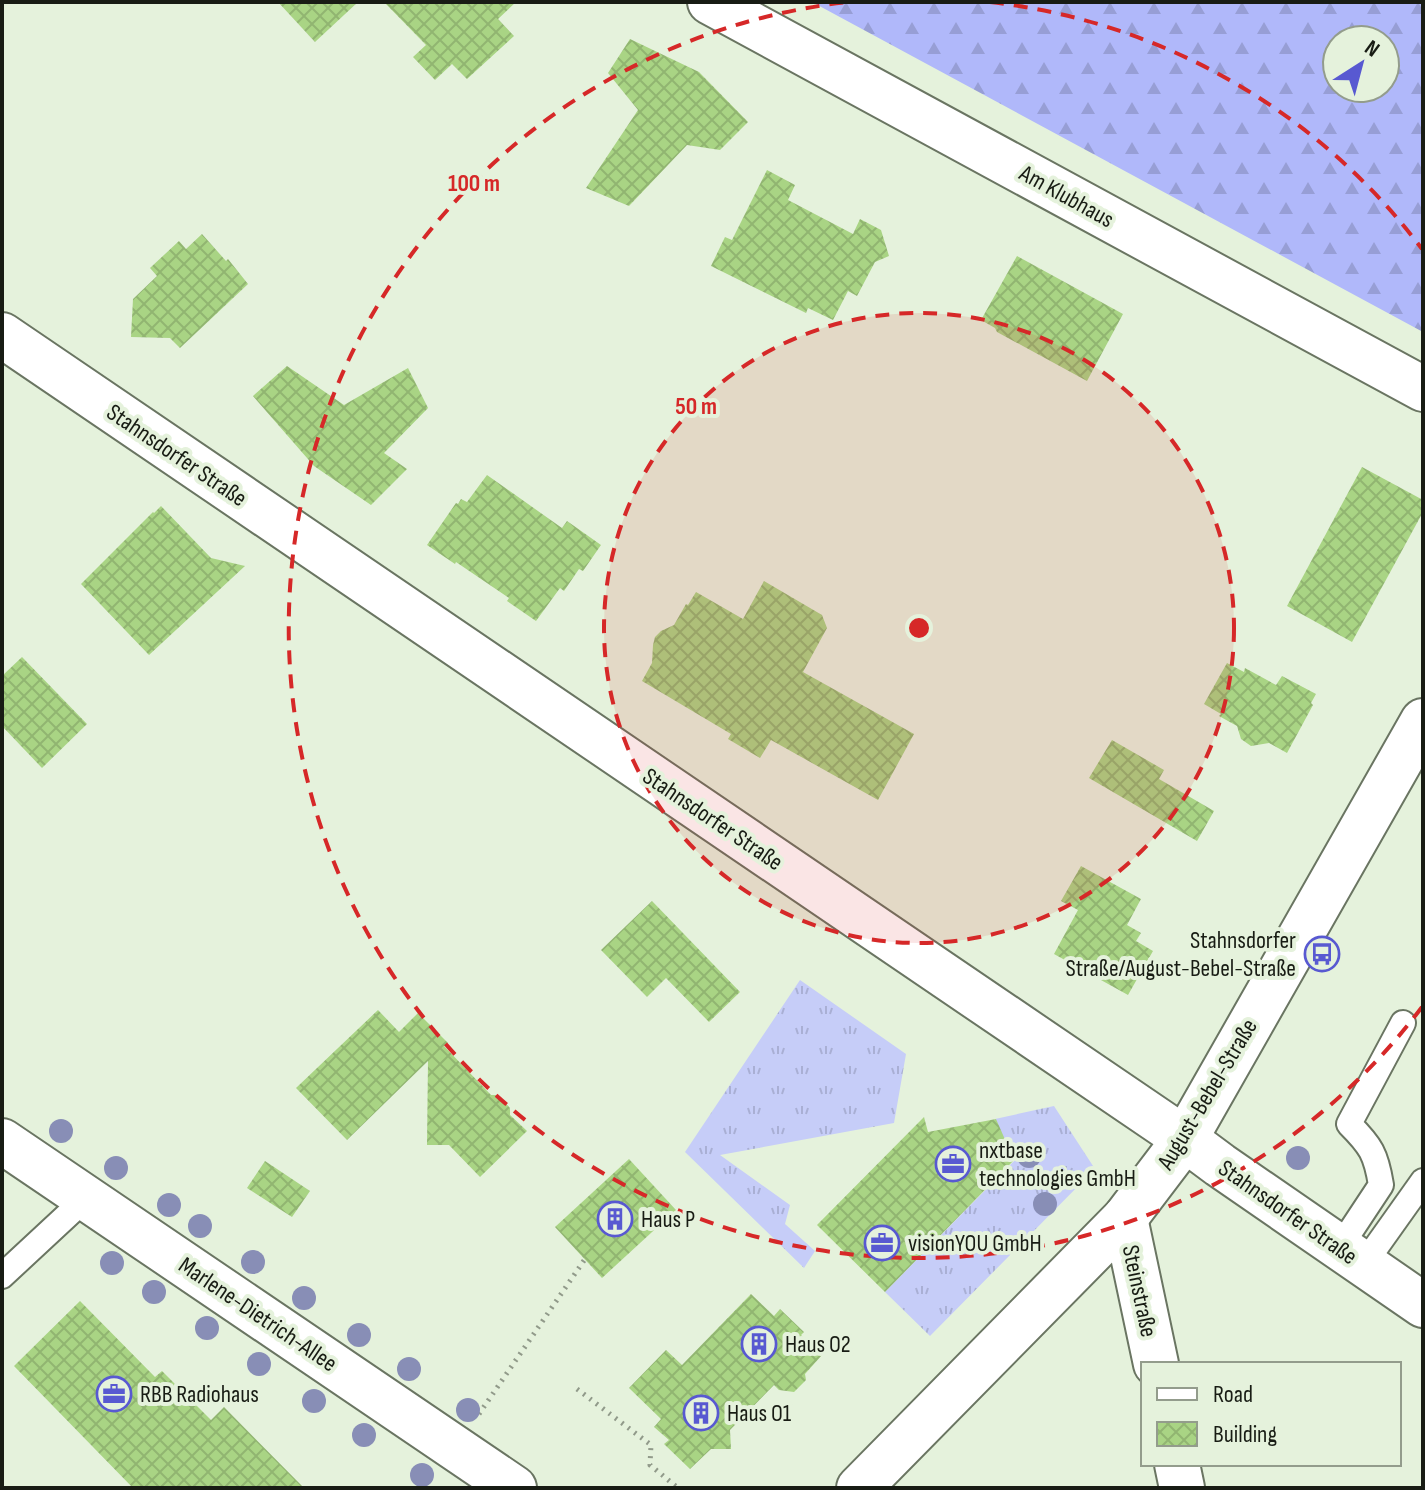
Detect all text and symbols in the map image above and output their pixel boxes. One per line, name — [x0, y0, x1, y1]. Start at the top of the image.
north arrow — [1321, 24, 1401, 104]
text: N — [1359, 35, 1385, 63]
street label: Am Klubhaus — [1014, 158, 1119, 234]
text: 100 m — [448, 169, 500, 198]
text: 50 m — [675, 392, 717, 421]
street label: Stahnsdorfer Straße — [101, 398, 252, 513]
centre of rings — [905, 614, 933, 642]
street label: Stahnsdorfer Straße — [637, 762, 788, 877]
place label: Stahnsdorfer Straße/August-Bebel-Straße — [1066, 926, 1296, 983]
bus stop icon: Stahnsdorfer Straße/August-Bebel-Straße — [1303, 935, 1341, 973]
street label: August-Bebel-Straße — [1151, 1014, 1264, 1176]
place label: nxtbase technologies GmbH — [979, 1136, 1136, 1193]
office icon: nxtbase technologies GmbH — [934, 1145, 972, 1183]
street label: Stahnsdorfer Straße — [1213, 1154, 1363, 1271]
building icon: Haus P — [596, 1200, 634, 1238]
place label: Haus P — [641, 1205, 695, 1234]
office icon: visionYOU GmbH — [863, 1224, 901, 1262]
place label: visionYOU GmbH — [908, 1229, 1042, 1258]
street label: Steinstraße — [1116, 1243, 1163, 1340]
street label: Marlene-Dietrich-Allee — [173, 1251, 342, 1378]
building icon: Haus O2 — [740, 1325, 778, 1363]
place label: Haus O2 — [785, 1330, 851, 1359]
legend — [1141, 1362, 1401, 1466]
office icon: RBB Radiohaus — [95, 1375, 133, 1413]
place label: RBB Radiohaus — [140, 1380, 259, 1409]
text: Road — [1213, 1380, 1253, 1409]
building icon: Haus O1 — [682, 1394, 720, 1432]
place label: Haus O1 — [727, 1399, 792, 1428]
text: Building — [1213, 1420, 1277, 1449]

